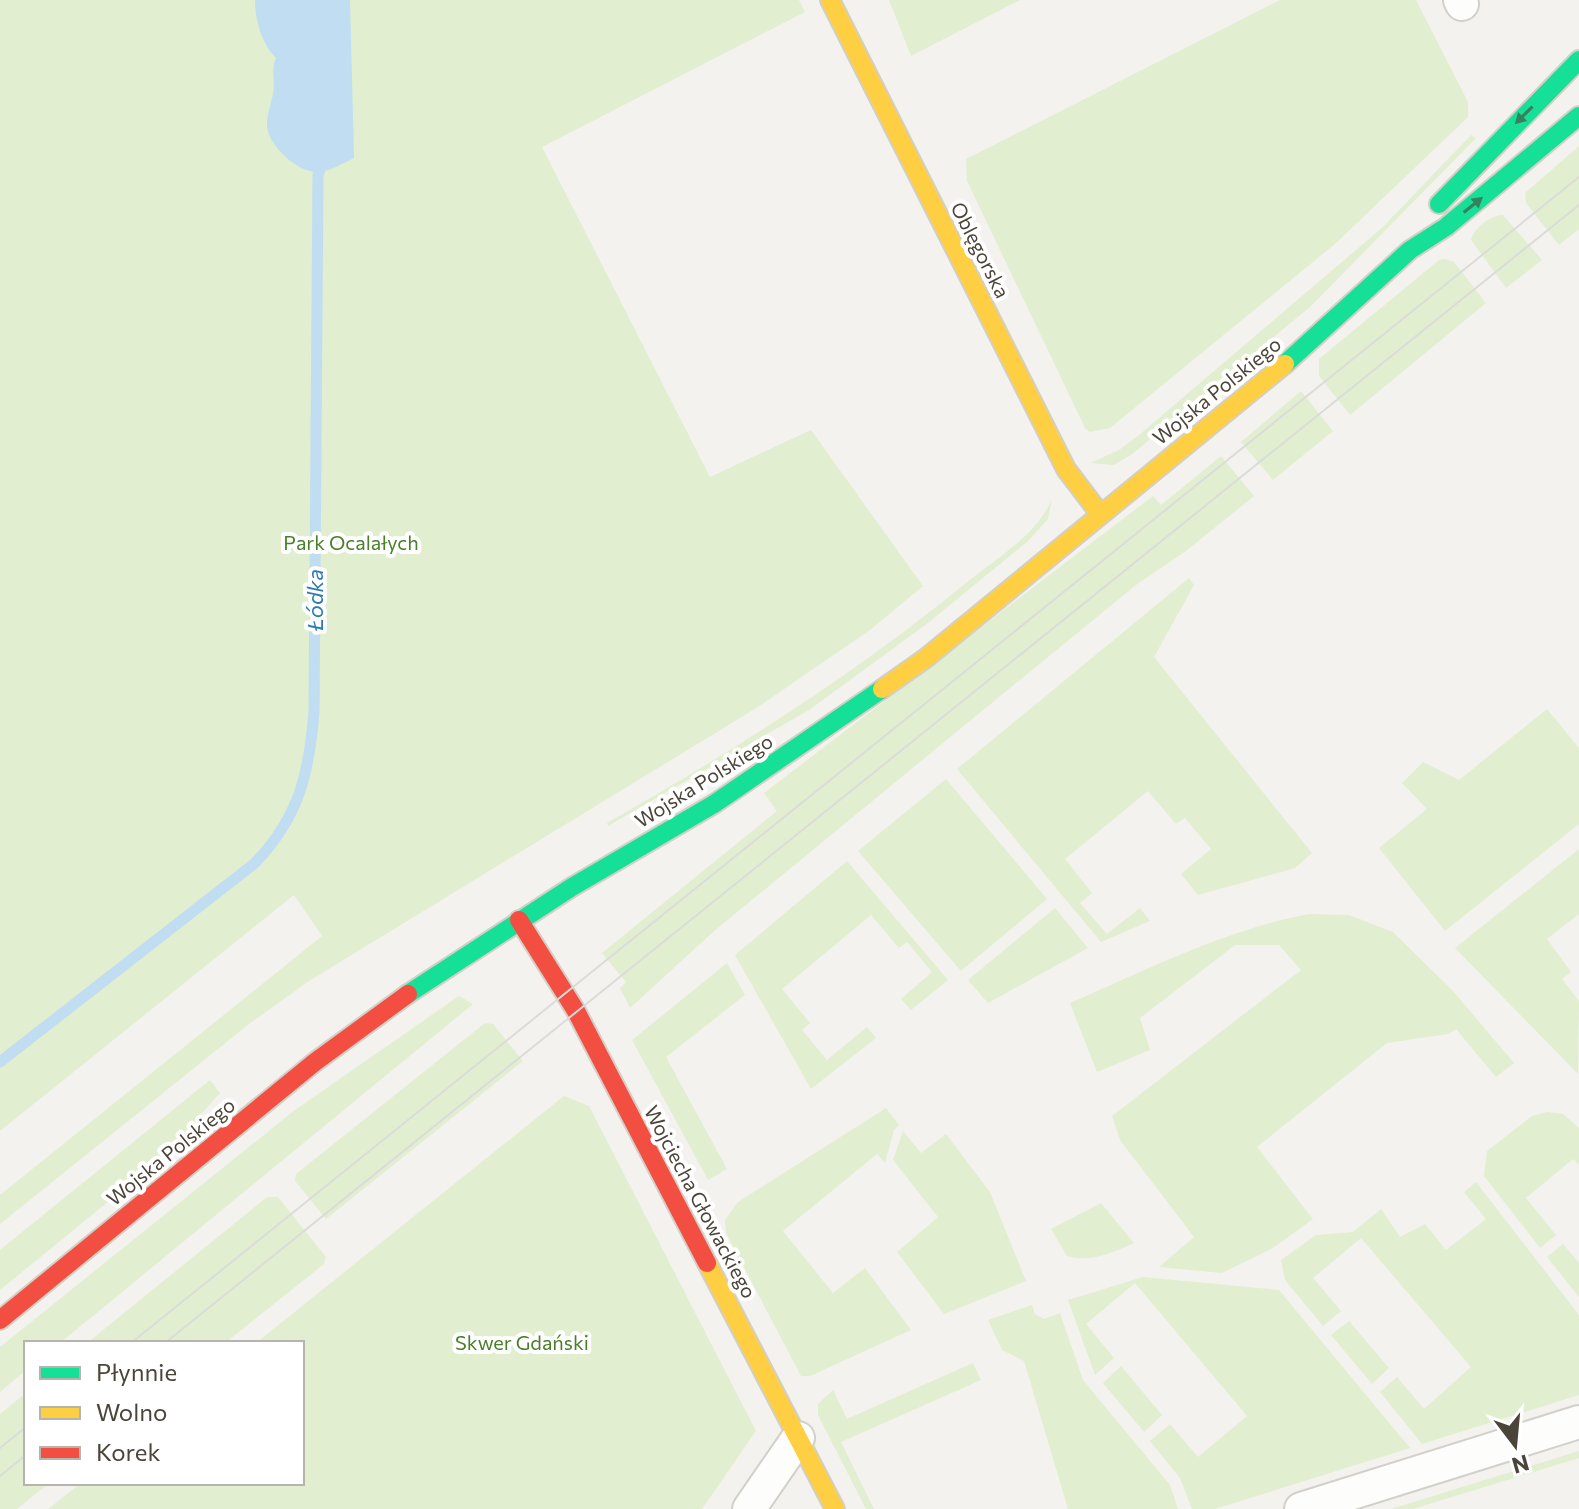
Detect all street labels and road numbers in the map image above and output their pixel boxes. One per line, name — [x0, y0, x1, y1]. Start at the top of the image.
street label: Oblęgorska — [946, 198, 1015, 302]
street label: Wojska Polskiego — [1148, 331, 1285, 449]
street label: Wojska Polskiego — [630, 728, 777, 832]
street label: Wojska Polskiego — [102, 1092, 239, 1210]
street label: Wojciecha Głowackiego — [640, 1101, 762, 1302]

